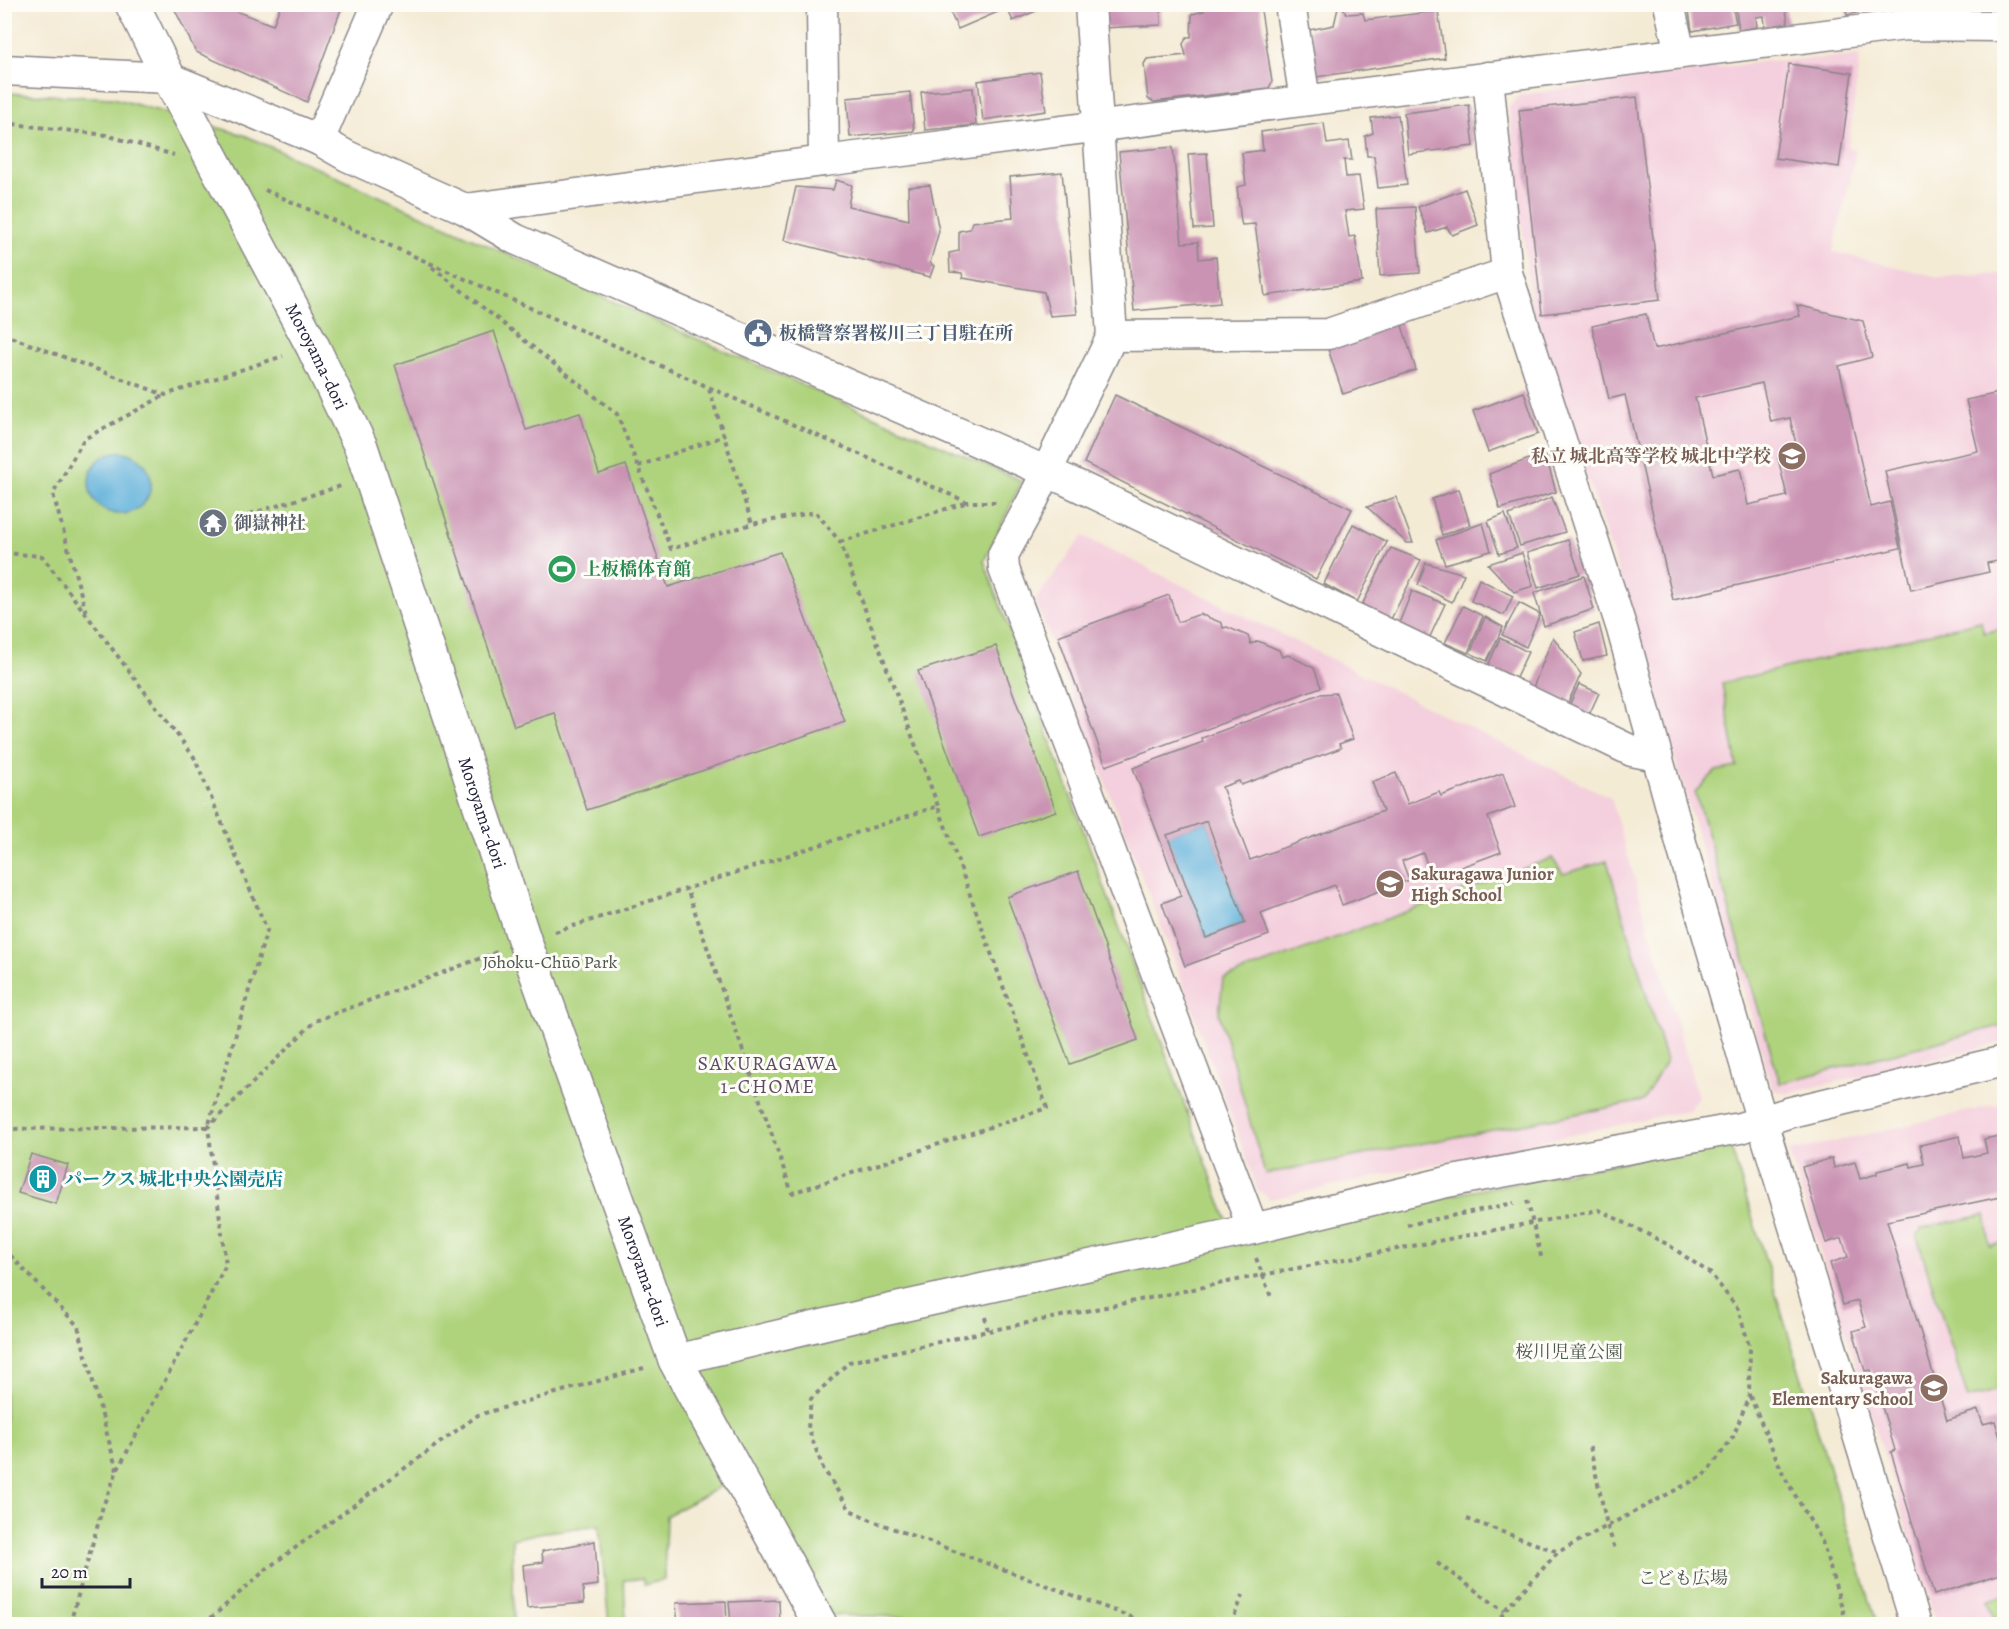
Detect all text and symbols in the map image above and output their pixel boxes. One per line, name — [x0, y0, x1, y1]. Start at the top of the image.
street label: Moroyama-dori — [280, 299, 353, 414]
public building icon: 板橋警察署桜川三丁目駐在所 — [742, 317, 774, 349]
place label: 板橋警察署桜川三丁目駐在所 — [779, 321, 1013, 345]
school or university icon: 私立 城北高等学校 城北中学校 — [1776, 440, 1808, 472]
place label: 私立 城北高等学校 城北中学校 — [1531, 444, 1771, 468]
temple icon: 御嶽神社 — [197, 507, 229, 539]
place label: 御嶽神社 — [234, 511, 306, 535]
sports icon: 上板橋体育館 — [546, 553, 578, 585]
place label: 上板橋体育館 — [583, 557, 691, 581]
street label: Moroyama-dori — [452, 754, 512, 872]
place label: Sakuragawa Junior High School — [1411, 862, 1554, 907]
school or university icon: Sakuragawa Junior High School — [1374, 868, 1406, 900]
park label: Jōhoku-Chūō Park — [482, 950, 618, 974]
district label: SAKURAGAWA 1-CHOME — [698, 1050, 838, 1100]
building icon: パークス 城北中央公園売店 — [27, 1163, 59, 1195]
place label: パークス 城北中央公園売店 — [64, 1167, 283, 1191]
street label: Moroyama-dori — [612, 1212, 674, 1330]
park label: 桜川児童公園 — [1515, 1340, 1623, 1364]
place label: Sakuragawa Elementary School — [1772, 1366, 1913, 1411]
school or university icon: Sakuragawa Elementary School — [1918, 1372, 1950, 1404]
scale bar — [42, 1551, 130, 1589]
text: 20 m — [51, 1560, 88, 1584]
park label: こども広場 — [1638, 1566, 1728, 1590]

